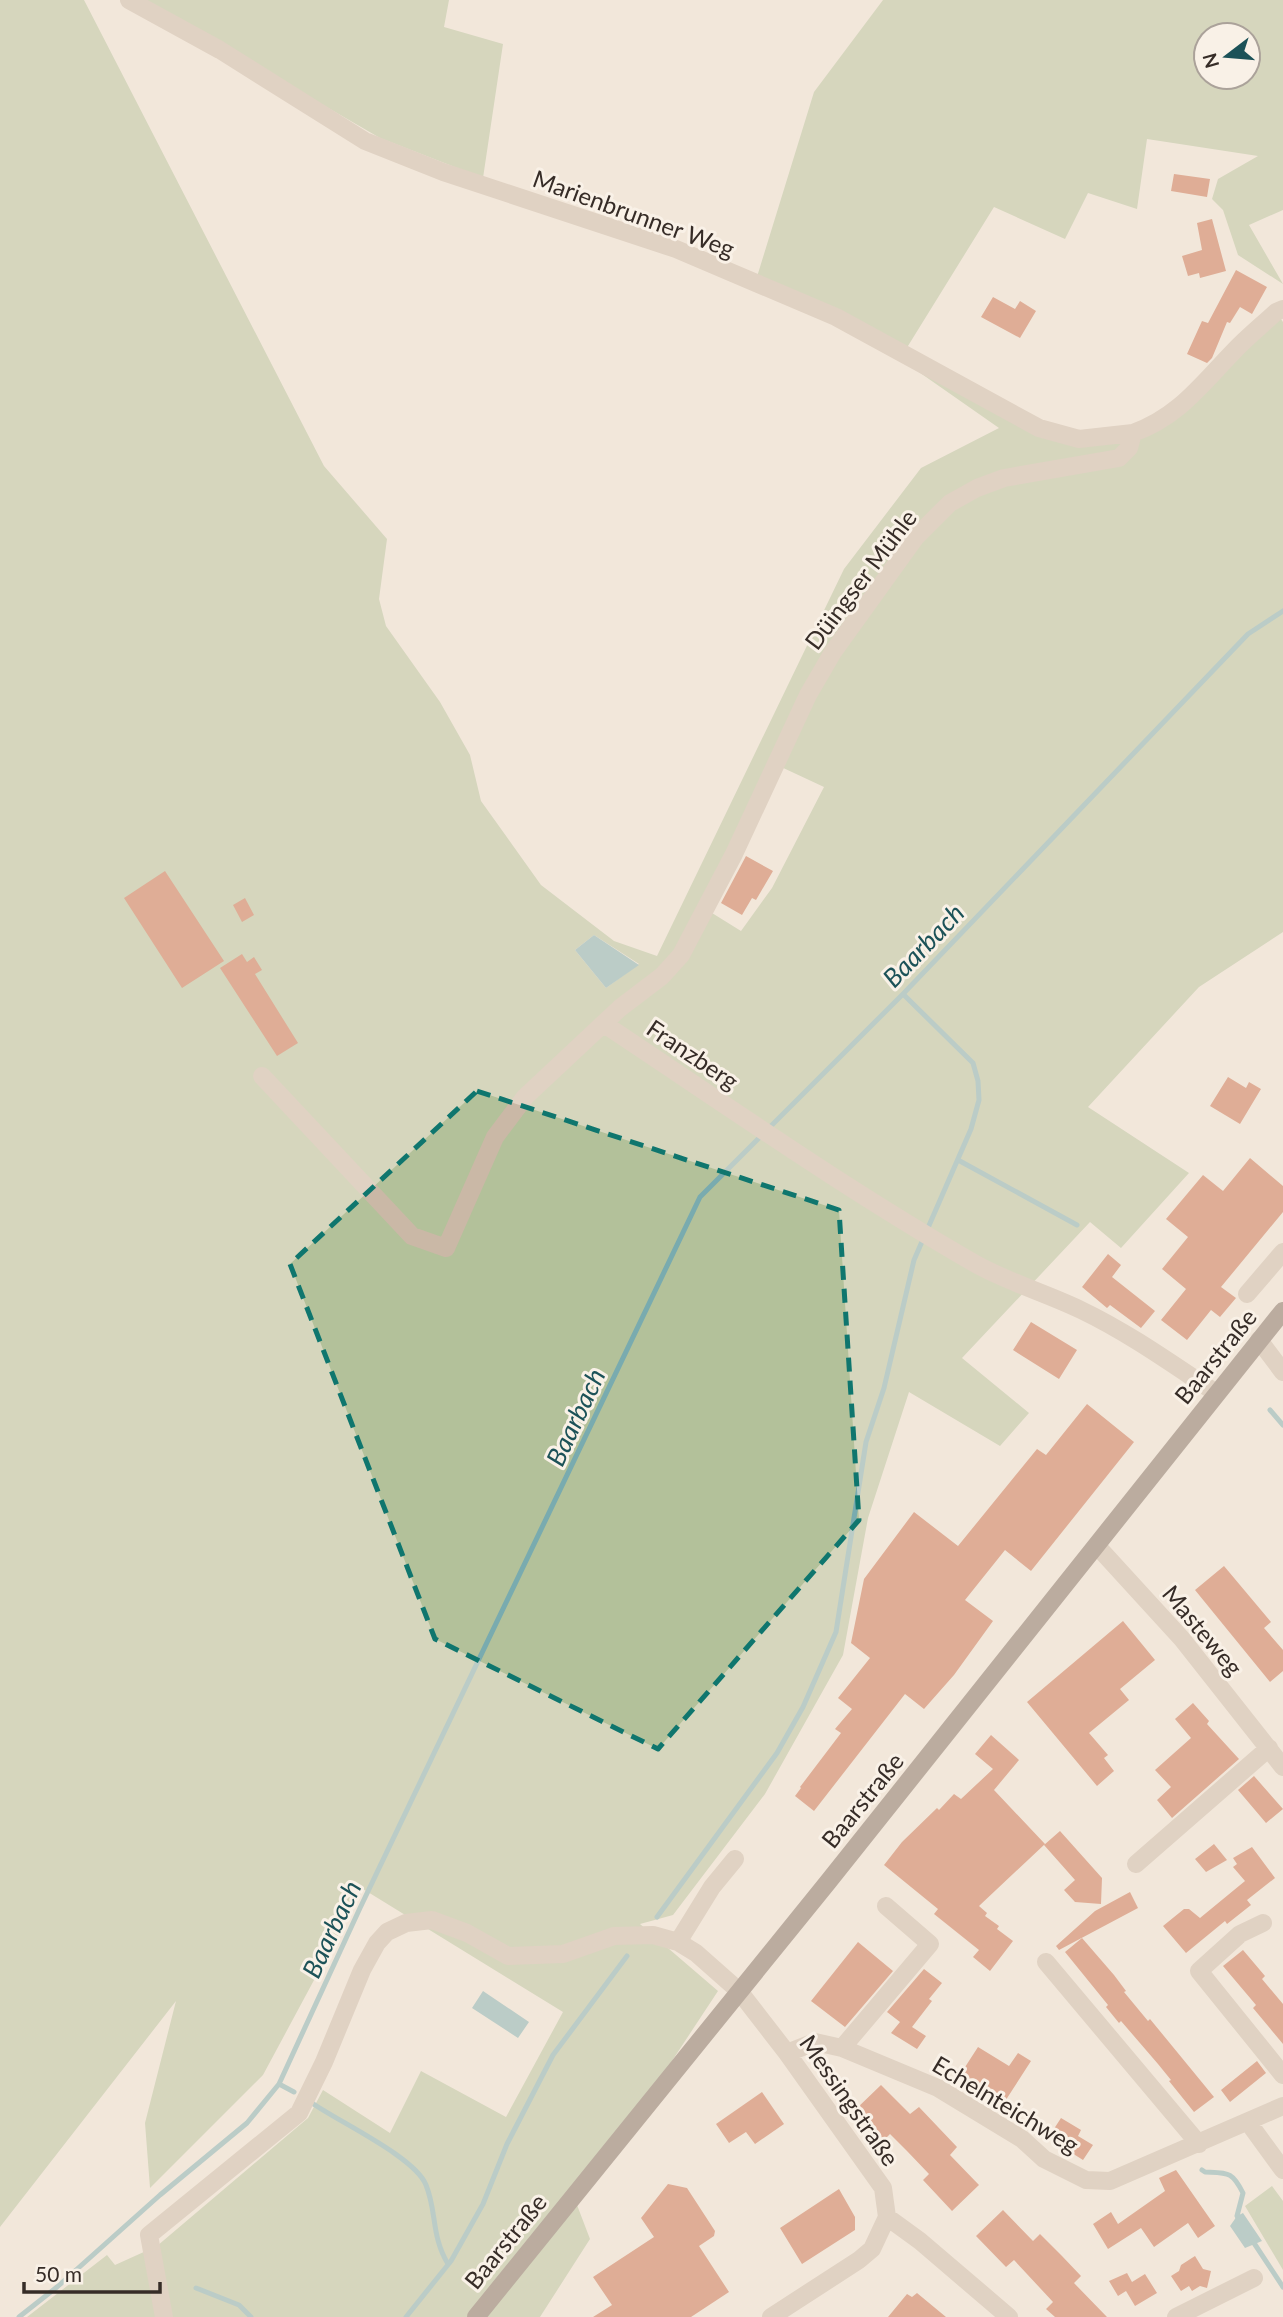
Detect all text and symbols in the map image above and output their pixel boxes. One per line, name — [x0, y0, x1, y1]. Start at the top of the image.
north arrow — [1192, 21, 1262, 91]
text: N — [1197, 51, 1223, 71]
street label: Marienbrunner Weg — [529, 163, 739, 263]
street label: Düingser Mühle — [798, 503, 922, 655]
water label: Baarbach — [876, 897, 970, 993]
street label: Franzberg — [642, 1013, 744, 1095]
street label: Baarstraße — [1168, 1303, 1262, 1409]
water label: Baarbach — [539, 1363, 611, 1471]
street label: Masteweg — [1157, 1579, 1249, 1681]
street label: Baarstraße — [815, 1747, 909, 1853]
water label: Baarbach — [295, 1875, 367, 1983]
street label: Messingstraße — [794, 2029, 906, 2171]
street label: Echelnteichweg — [928, 2049, 1084, 2159]
street label: Baarstraße — [458, 2188, 552, 2294]
scale bar — [24, 2250, 161, 2294]
text: 50 m — [35, 2261, 82, 2286]

